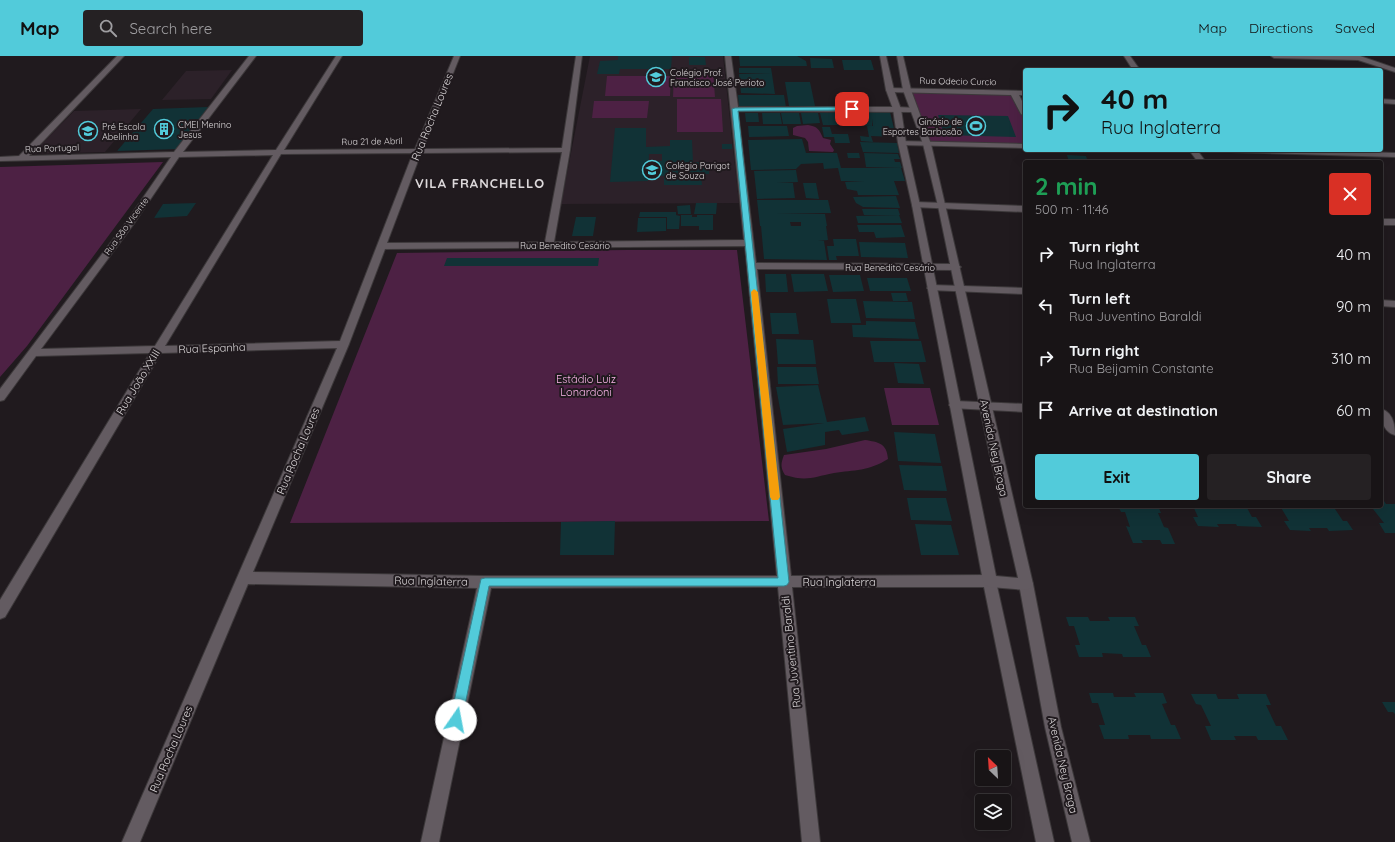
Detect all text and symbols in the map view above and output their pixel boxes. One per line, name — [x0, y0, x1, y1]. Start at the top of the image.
search box — [83, 10, 363, 46]
text: Map — [20, 16, 59, 40]
icon: search — [97, 17, 119, 39]
text: Search here — [129, 19, 212, 38]
text: Map — [1198, 19, 1227, 37]
text: Directions — [1249, 19, 1313, 37]
text: Saved — [1335, 19, 1375, 37]
school or university icon: Colégio Prof. Francisco José Perioto — [645, 66, 667, 88]
place label: Colégio Prof. Francisco José Perioto — [670, 67, 764, 88]
street label: Rua Rocha Loures — [408, 71, 456, 163]
street label: Rua Odecio Curcio — [919, 75, 997, 87]
text: 40 m — [1101, 81, 1168, 116]
icon: right — [1035, 84, 1087, 136]
pin — [835, 92, 869, 126]
icon: arrive — [841, 98, 863, 120]
sports icon: Ginásio de Esportes Barbosão — [965, 115, 987, 137]
place label: Ginásio de Esportes Barbosão — [883, 116, 962, 137]
text: Rua Inglaterra — [1101, 116, 1221, 139]
building icon: CMEI Menino Jesus — [153, 118, 175, 140]
place label: CMEI Menino Jesus — [178, 119, 231, 140]
school or university icon: Pré Escola Abelinha — [77, 120, 99, 142]
place label: Pré Escola Abelinha — [102, 121, 145, 142]
street label: Rua 21 de Abril — [341, 135, 403, 147]
street label: Rua Portugal — [25, 142, 79, 154]
school or university icon: Colégio Parigot de Souza — [641, 159, 663, 181]
place label: Colégio Parigot de Souza — [666, 160, 730, 181]
text: 2 min — [1035, 171, 1097, 201]
button: close — [1329, 173, 1371, 215]
district label: VILA FRANCHELLO — [415, 175, 545, 191]
street label: Rua São Vicente — [101, 195, 151, 257]
text: 500 m · 11:46 — [1035, 201, 1109, 217]
text: Turn right — [1069, 237, 1140, 256]
street label: Rua Benedito Cesário — [520, 240, 610, 251]
icon: right — [1035, 243, 1057, 265]
text: 40 m — [1336, 245, 1371, 264]
text: Rua Inglaterra — [1069, 256, 1156, 272]
street label: Rua Benedito Cesário — [845, 262, 935, 273]
text: Turn left — [1069, 289, 1131, 308]
icon: left — [1035, 295, 1057, 317]
text: 90 m — [1336, 297, 1371, 316]
text: Rua Juventino Baraldi — [1069, 308, 1202, 324]
street label: Rua Espanha — [178, 340, 246, 356]
text: Turn right — [1069, 341, 1140, 360]
street label: Rua João XXIII — [113, 347, 163, 417]
icon: right — [1035, 347, 1057, 369]
text: 310 m — [1331, 349, 1371, 368]
text: Rua Beijamin Constante — [1069, 360, 1214, 376]
park label: Estádio Luiz Lonardoni — [556, 372, 616, 399]
street label: Avenida Ney Braga — [977, 398, 1011, 498]
icon: arrive — [1035, 399, 1057, 421]
text: Arrive at destination — [1069, 401, 1218, 420]
text: 60 m — [1336, 401, 1371, 420]
street label: Rua Rocha Loures — [273, 406, 323, 496]
button: Exit — [1035, 454, 1199, 500]
button: Share — [1207, 454, 1371, 500]
street label: Rua Inglaterra — [394, 573, 468, 589]
street label: Rua Inglaterra — [802, 575, 876, 589]
street label: Rua Juventino Baraldi — [778, 595, 804, 709]
position arrow — [435, 699, 477, 741]
street label: Rua Rocha Loures — [146, 704, 196, 794]
street label: Avenida Ney Braga — [1045, 715, 1081, 815]
north arrow — [975, 750, 1011, 786]
map controls — [975, 750, 1011, 830]
button: layers — [975, 794, 1011, 830]

